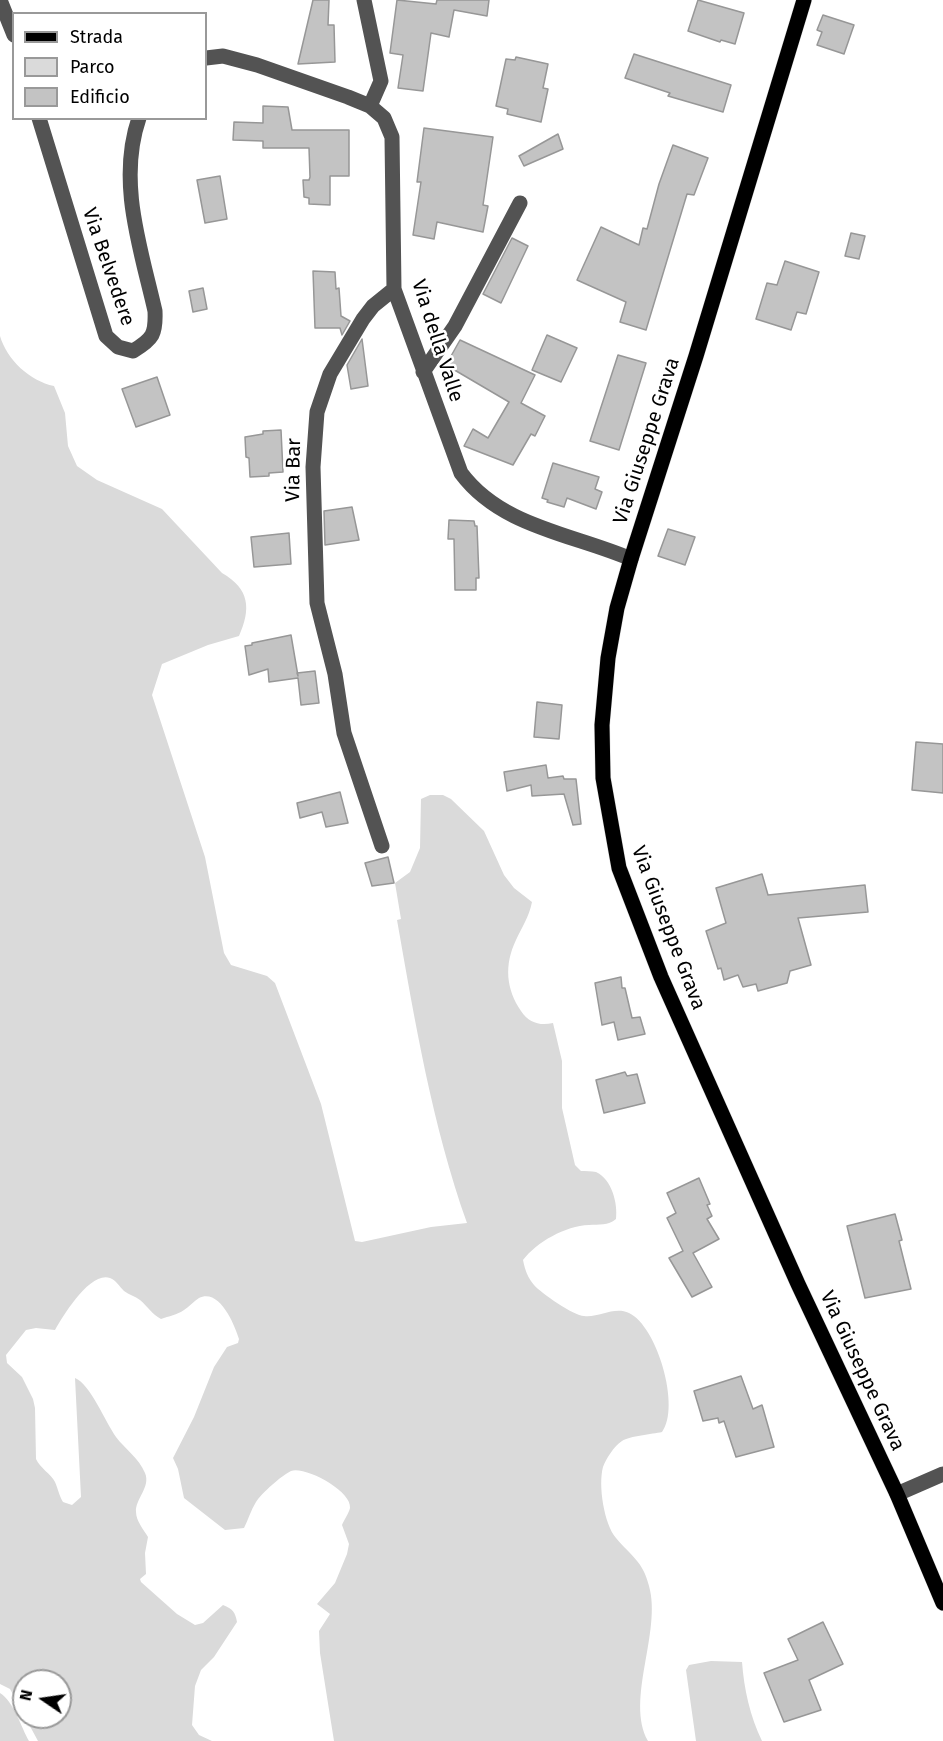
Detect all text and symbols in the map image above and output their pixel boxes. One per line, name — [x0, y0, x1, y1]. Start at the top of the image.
legend — [12, 12, 207, 120]
text: Strada — [70, 26, 123, 48]
text: Parco — [70, 56, 114, 78]
text: Edificio — [70, 86, 130, 108]
street label: Via Belvedere — [77, 205, 139, 329]
street label: Via della Valle — [406, 277, 468, 405]
street label: Via Giuseppe Grava — [609, 355, 685, 527]
street label: Via Bar — [281, 438, 307, 502]
street label: Via Giuseppe Grava — [626, 843, 710, 1013]
street label: Via Giuseppe Grava — [814, 1287, 910, 1455]
north arrow — [12, 1669, 72, 1729]
text: N — [15, 1688, 36, 1703]

